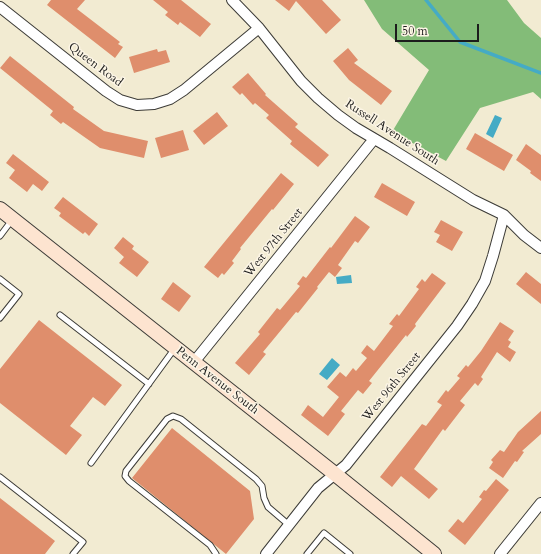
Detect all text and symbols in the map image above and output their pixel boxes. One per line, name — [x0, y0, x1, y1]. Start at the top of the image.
scale bar — [397, 16, 481, 42]
text: 50 m — [402, 23, 428, 39]
street label: Queen Road — [65, 40, 125, 90]
street label: Russell Avenue South — [342, 97, 442, 169]
street label: West 97th Street — [242, 206, 306, 280]
street label: Penn Avenue South — [173, 344, 261, 418]
street label: West 96th Street — [360, 350, 424, 424]

